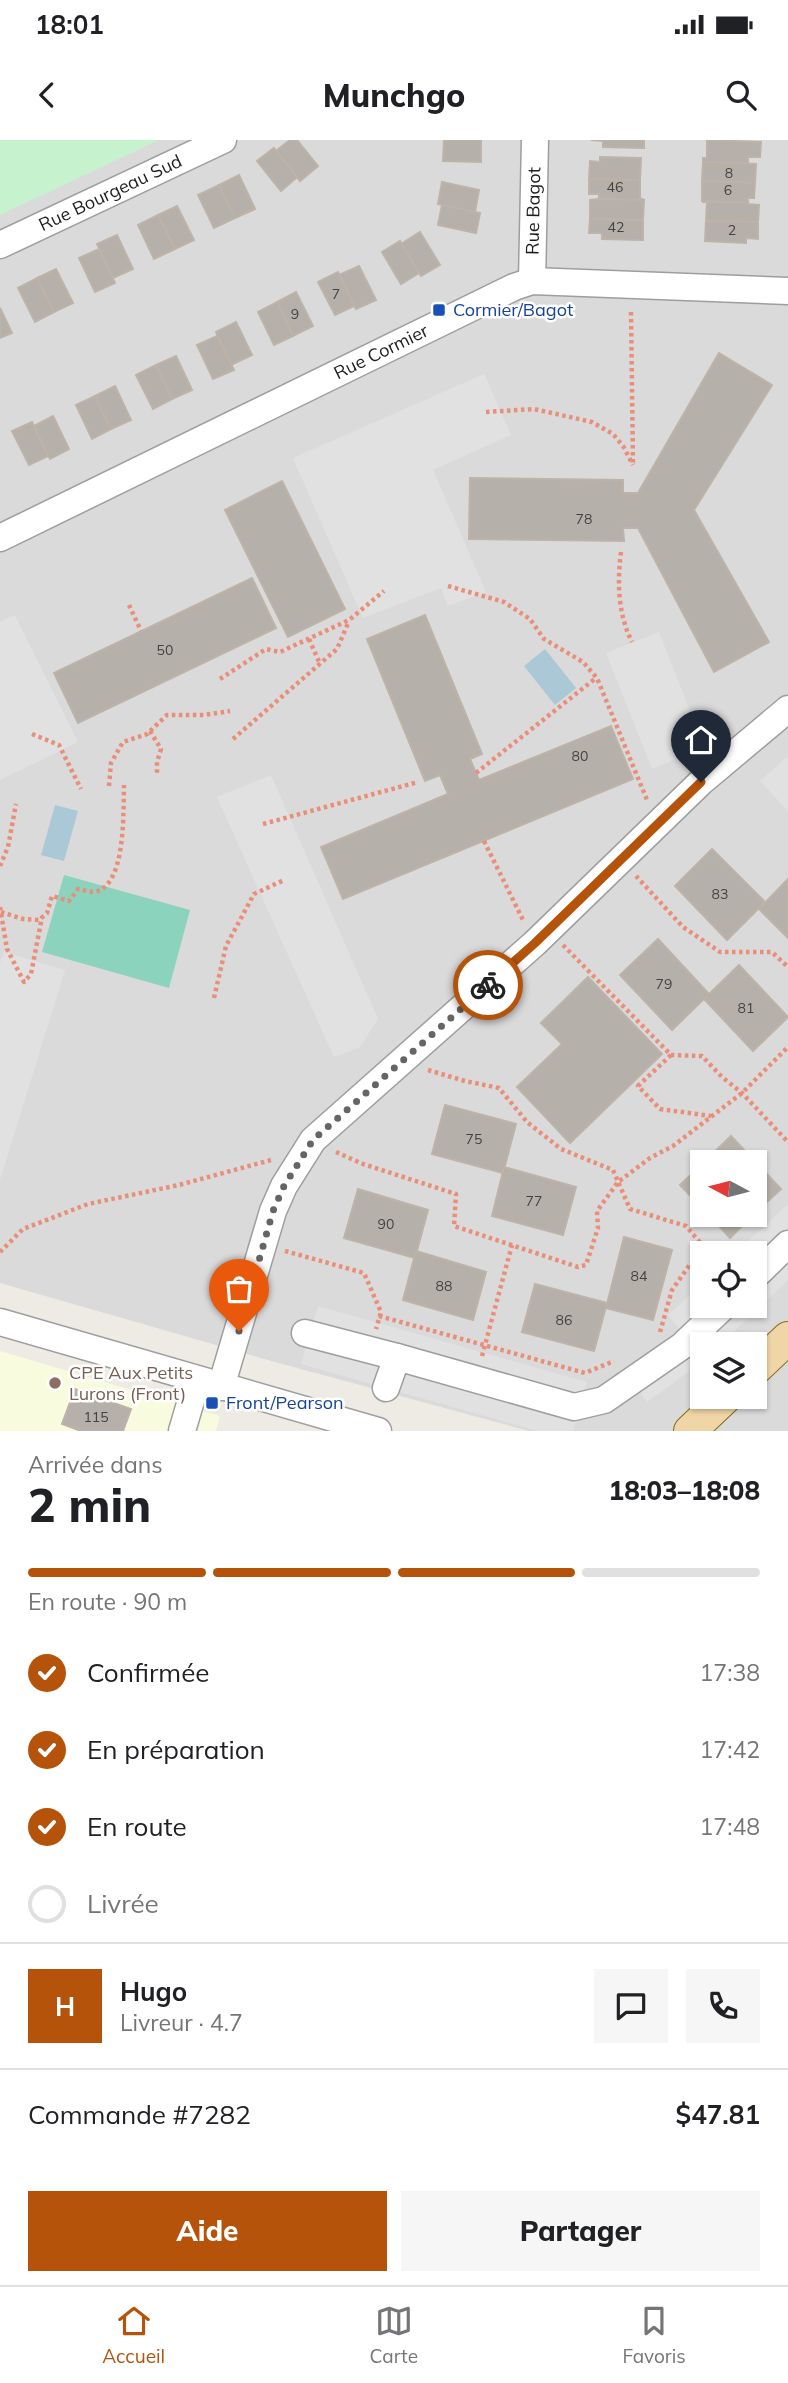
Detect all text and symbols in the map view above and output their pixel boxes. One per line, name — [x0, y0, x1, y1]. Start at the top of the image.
text: 18:01 — [35, 8, 104, 41]
text: Munchgo — [323, 75, 465, 115]
icon: back — [28, 76, 66, 114]
icon: search — [722, 76, 760, 114]
street label: Rue Bourgeau Sud — [35, 149, 185, 236]
house number: 8 — [725, 164, 733, 182]
street label: Rue Bagot — [521, 167, 545, 255]
house number: 46 — [607, 178, 623, 196]
house number: 6 — [724, 181, 732, 199]
house number: 42 — [608, 218, 624, 236]
house number: 2 — [728, 221, 736, 239]
house number: 7 — [332, 285, 340, 303]
place label: Cormier/Bagot — [453, 298, 573, 321]
marker: Cormier/Bagot — [431, 302, 447, 318]
house number: 9 — [291, 305, 299, 323]
street label: Rue Cormier — [330, 319, 432, 384]
house number: 78 — [576, 510, 592, 528]
house number: 50 — [157, 641, 173, 659]
pin — [671, 710, 731, 782]
icon: home — [682, 721, 720, 759]
house number: 80 — [572, 747, 588, 765]
house number: 83 — [712, 885, 728, 903]
courier — [453, 950, 523, 1020]
icon: bike — [469, 966, 507, 1004]
house number: 79 — [656, 975, 672, 993]
house number: 81 — [738, 999, 754, 1017]
house number: 75 — [466, 1130, 482, 1148]
north arrow — [690, 1150, 766, 1227]
map controls — [690, 1150, 767, 1409]
house number: 77 — [526, 1192, 542, 1210]
house number: 90 — [378, 1215, 394, 1233]
button: locate — [690, 1241, 767, 1318]
pin — [209, 1259, 269, 1331]
house number: 84 — [631, 1267, 648, 1285]
icon: bag — [220, 1270, 258, 1308]
house number: 88 — [436, 1277, 452, 1295]
house number: 86 — [556, 1311, 572, 1329]
button: layers — [690, 1332, 767, 1409]
place label: CPE Aux Petits Lurons (Front) — [69, 1361, 193, 1405]
marker: CPE Aux Petits Lurons (Front) — [47, 1375, 63, 1391]
place label: Front/Pearson — [226, 1391, 344, 1414]
marker: Front/Pearson — [204, 1395, 220, 1411]
house number: 115 — [83, 1408, 109, 1426]
text: Arrivée dans — [28, 1450, 163, 1479]
text: 18:03–18:08 — [609, 1474, 760, 1507]
text: 2 min — [28, 1476, 151, 1534]
text: En route · 90 m — [28, 1587, 187, 1616]
icon: check — [28, 1654, 66, 1692]
text: Confirmée — [87, 1656, 209, 1689]
text: 17:38 — [700, 1658, 760, 1687]
icon: check — [28, 1731, 66, 1769]
text: En préparation — [87, 1733, 265, 1766]
text: 17:42 — [700, 1735, 760, 1764]
icon: check — [28, 1808, 66, 1846]
text: En route — [87, 1810, 187, 1843]
text: 17:48 — [700, 1812, 760, 1841]
text: Livrée — [87, 1887, 159, 1920]
button: chat — [594, 1969, 668, 2043]
button: phone — [686, 1969, 760, 2043]
text: Hugo — [120, 1975, 187, 2008]
text: H — [55, 1990, 75, 2023]
text: Livreur · 4.7 — [120, 2008, 243, 2037]
text: Commande #7282 — [28, 2098, 251, 2131]
text: $47.81 — [676, 2098, 760, 2131]
button: Aide — [28, 2191, 387, 2271]
button: Partager — [401, 2191, 760, 2271]
tab: Accueil — [102, 2302, 165, 2368]
tab: Carte — [370, 2302, 418, 2368]
tab: Favoris — [622, 2302, 686, 2368]

